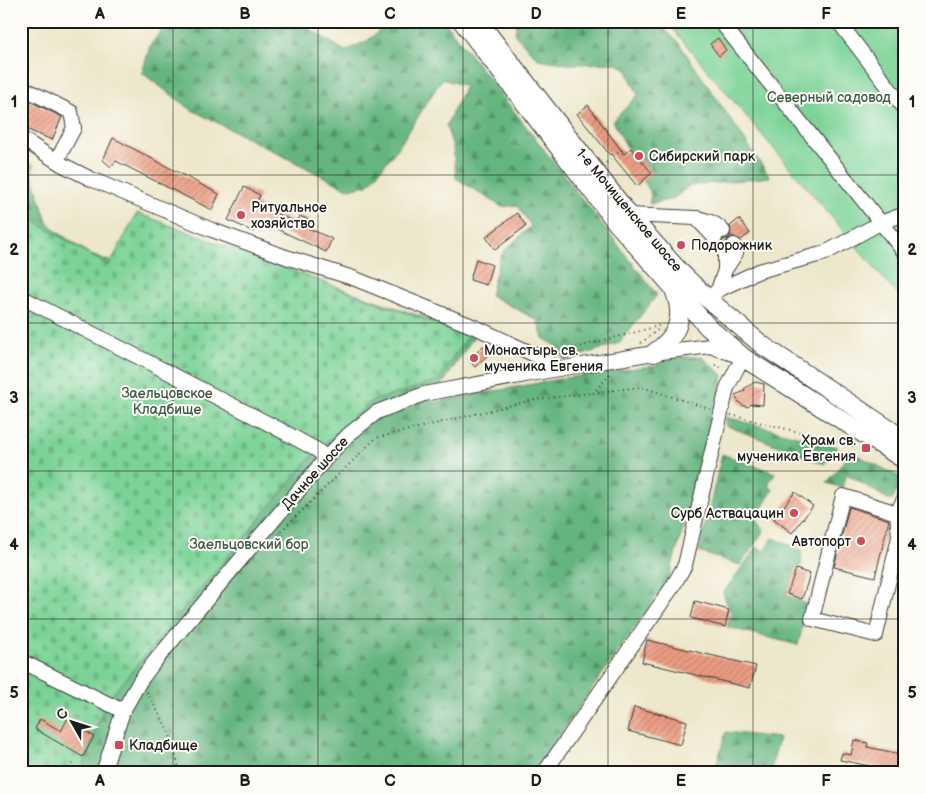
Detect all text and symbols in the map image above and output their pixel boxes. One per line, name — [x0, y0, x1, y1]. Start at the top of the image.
text: A — [94, 5, 105, 24]
text: B — [239, 5, 251, 24]
text: C — [384, 5, 396, 24]
text: D — [530, 5, 542, 24]
text: E — [676, 5, 686, 24]
text: F — [821, 5, 831, 24]
park label: Северный садовод — [767, 89, 891, 106]
text: 1 — [11, 93, 17, 112]
text: 1 — [909, 93, 915, 112]
street label: 1-е Мочищенское шоссе — [572, 145, 686, 275]
place label: Сибирский парк — [649, 148, 756, 165]
marker: Сибирский парк — [633, 150, 645, 162]
place label: Ритуальное хозяйство — [251, 199, 327, 232]
marker: Ритуальное хозяйство — [235, 209, 247, 221]
place label: Подорожник — [691, 237, 773, 254]
marker: Подорожник — [675, 239, 687, 251]
text: 2 — [9, 241, 19, 260]
text: 2 — [907, 241, 917, 260]
place label: Монастырь св. мученика Евгения — [484, 342, 603, 375]
marker: Монастырь св. мученика Евгения — [468, 352, 480, 364]
park label: Заельцовское Кладбище — [121, 385, 213, 418]
text: 3 — [9, 389, 19, 408]
text: 3 — [907, 389, 917, 408]
place label: Храм св. мученика Евгения — [737, 432, 856, 465]
street label: Дачное шоссе — [278, 433, 352, 513]
marker: Храм св. мученика Евгения — [860, 442, 872, 454]
place label: Сурб Аствацацин — [671, 505, 784, 522]
marker: Сурб Аствацацин — [788, 507, 800, 519]
place label: Автопорт — [791, 533, 851, 550]
marker: Автопорт — [855, 535, 867, 547]
text: 4 — [9, 536, 19, 555]
park label: Заельцовский бор — [190, 536, 309, 553]
text: 4 — [907, 536, 917, 555]
text: 5 — [9, 684, 19, 703]
text: 5 — [907, 684, 917, 703]
north arrow — [48, 696, 98, 746]
text: С — [53, 705, 72, 723]
place label: Кладбище — [129, 737, 198, 754]
marker: Кладбище — [113, 739, 125, 751]
text: A — [94, 772, 105, 791]
text: B — [239, 772, 251, 791]
text: C — [384, 772, 396, 791]
text: D — [530, 772, 542, 791]
text: E — [676, 772, 686, 791]
text: F — [821, 772, 831, 791]

